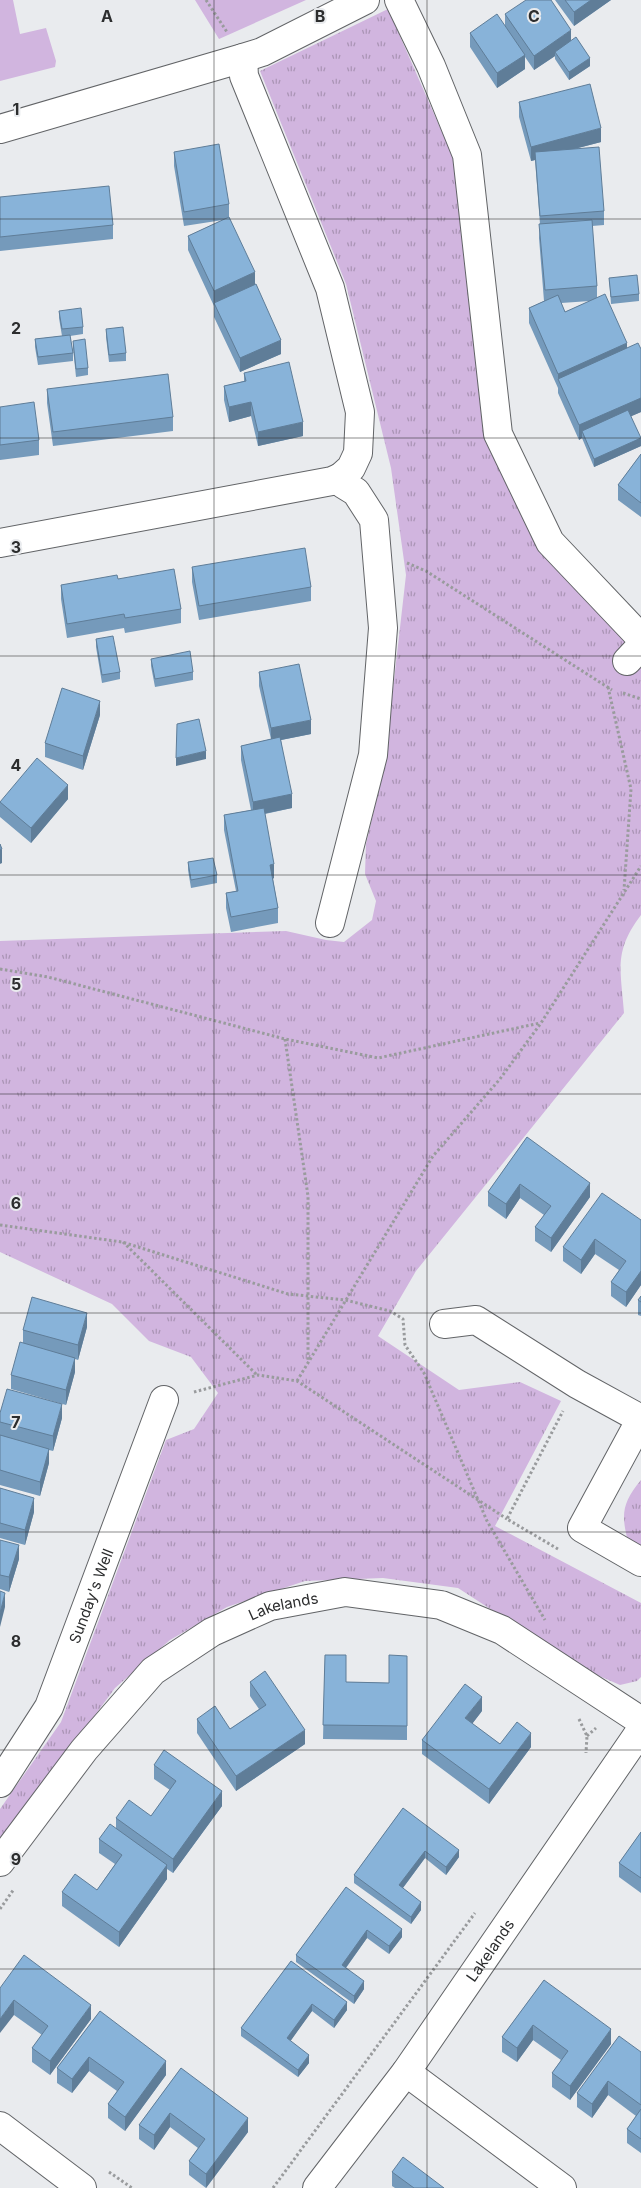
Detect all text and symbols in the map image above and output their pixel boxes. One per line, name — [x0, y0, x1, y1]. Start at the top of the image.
text: A — [101, 6, 113, 26]
text: B — [315, 6, 325, 26]
text: C — [528, 6, 540, 26]
text: 1 — [13, 99, 19, 119]
text: 2 — [11, 318, 21, 338]
text: 3 — [11, 537, 21, 557]
text: 4 — [11, 755, 22, 775]
text: 5 — [11, 974, 21, 994]
text: 6 — [11, 1193, 21, 1213]
text: 7 — [11, 1412, 21, 1432]
street label: Sunday's Well — [64, 1546, 117, 1646]
street label: Lakelands — [245, 1588, 320, 1624]
text: 8 — [11, 1631, 21, 1651]
text: 9 — [11, 1849, 21, 1869]
street label: Lakelands — [462, 1915, 518, 1985]

